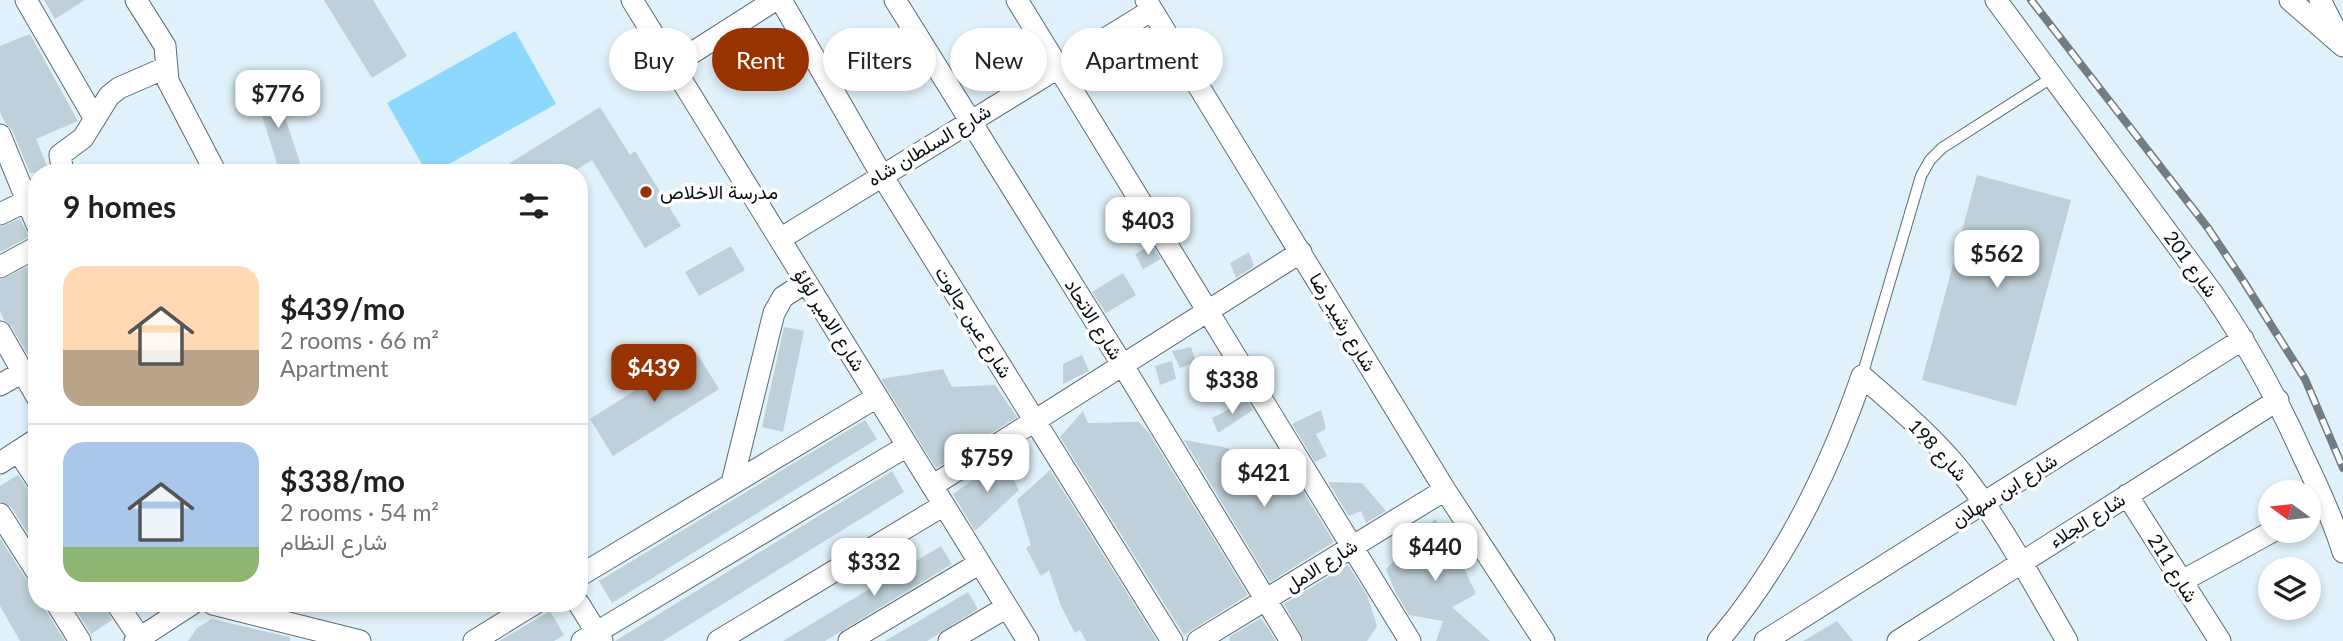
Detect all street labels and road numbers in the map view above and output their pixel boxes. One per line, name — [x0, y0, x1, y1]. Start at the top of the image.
street label: شارع السلطان شاه — [863, 99, 995, 192]
street label: شارع 201 — [2158, 226, 2223, 302]
street label: شارع عين جالوت — [929, 262, 1018, 383]
street label: شارع الامير لؤلؤ — [788, 264, 871, 376]
street label: شارع رشيد رضا — [1303, 268, 1382, 376]
street label: شارع الاتحاد — [1059, 274, 1128, 365]
street label: شارع 198 — [1903, 414, 1973, 487]
street label: شارع ابن سهلان — [1947, 448, 2062, 533]
street label: شارع الجلاء — [2045, 487, 2130, 554]
street label: شارع 211 — [2142, 529, 2203, 607]
street label: شارع الامل — [1280, 533, 1362, 598]

